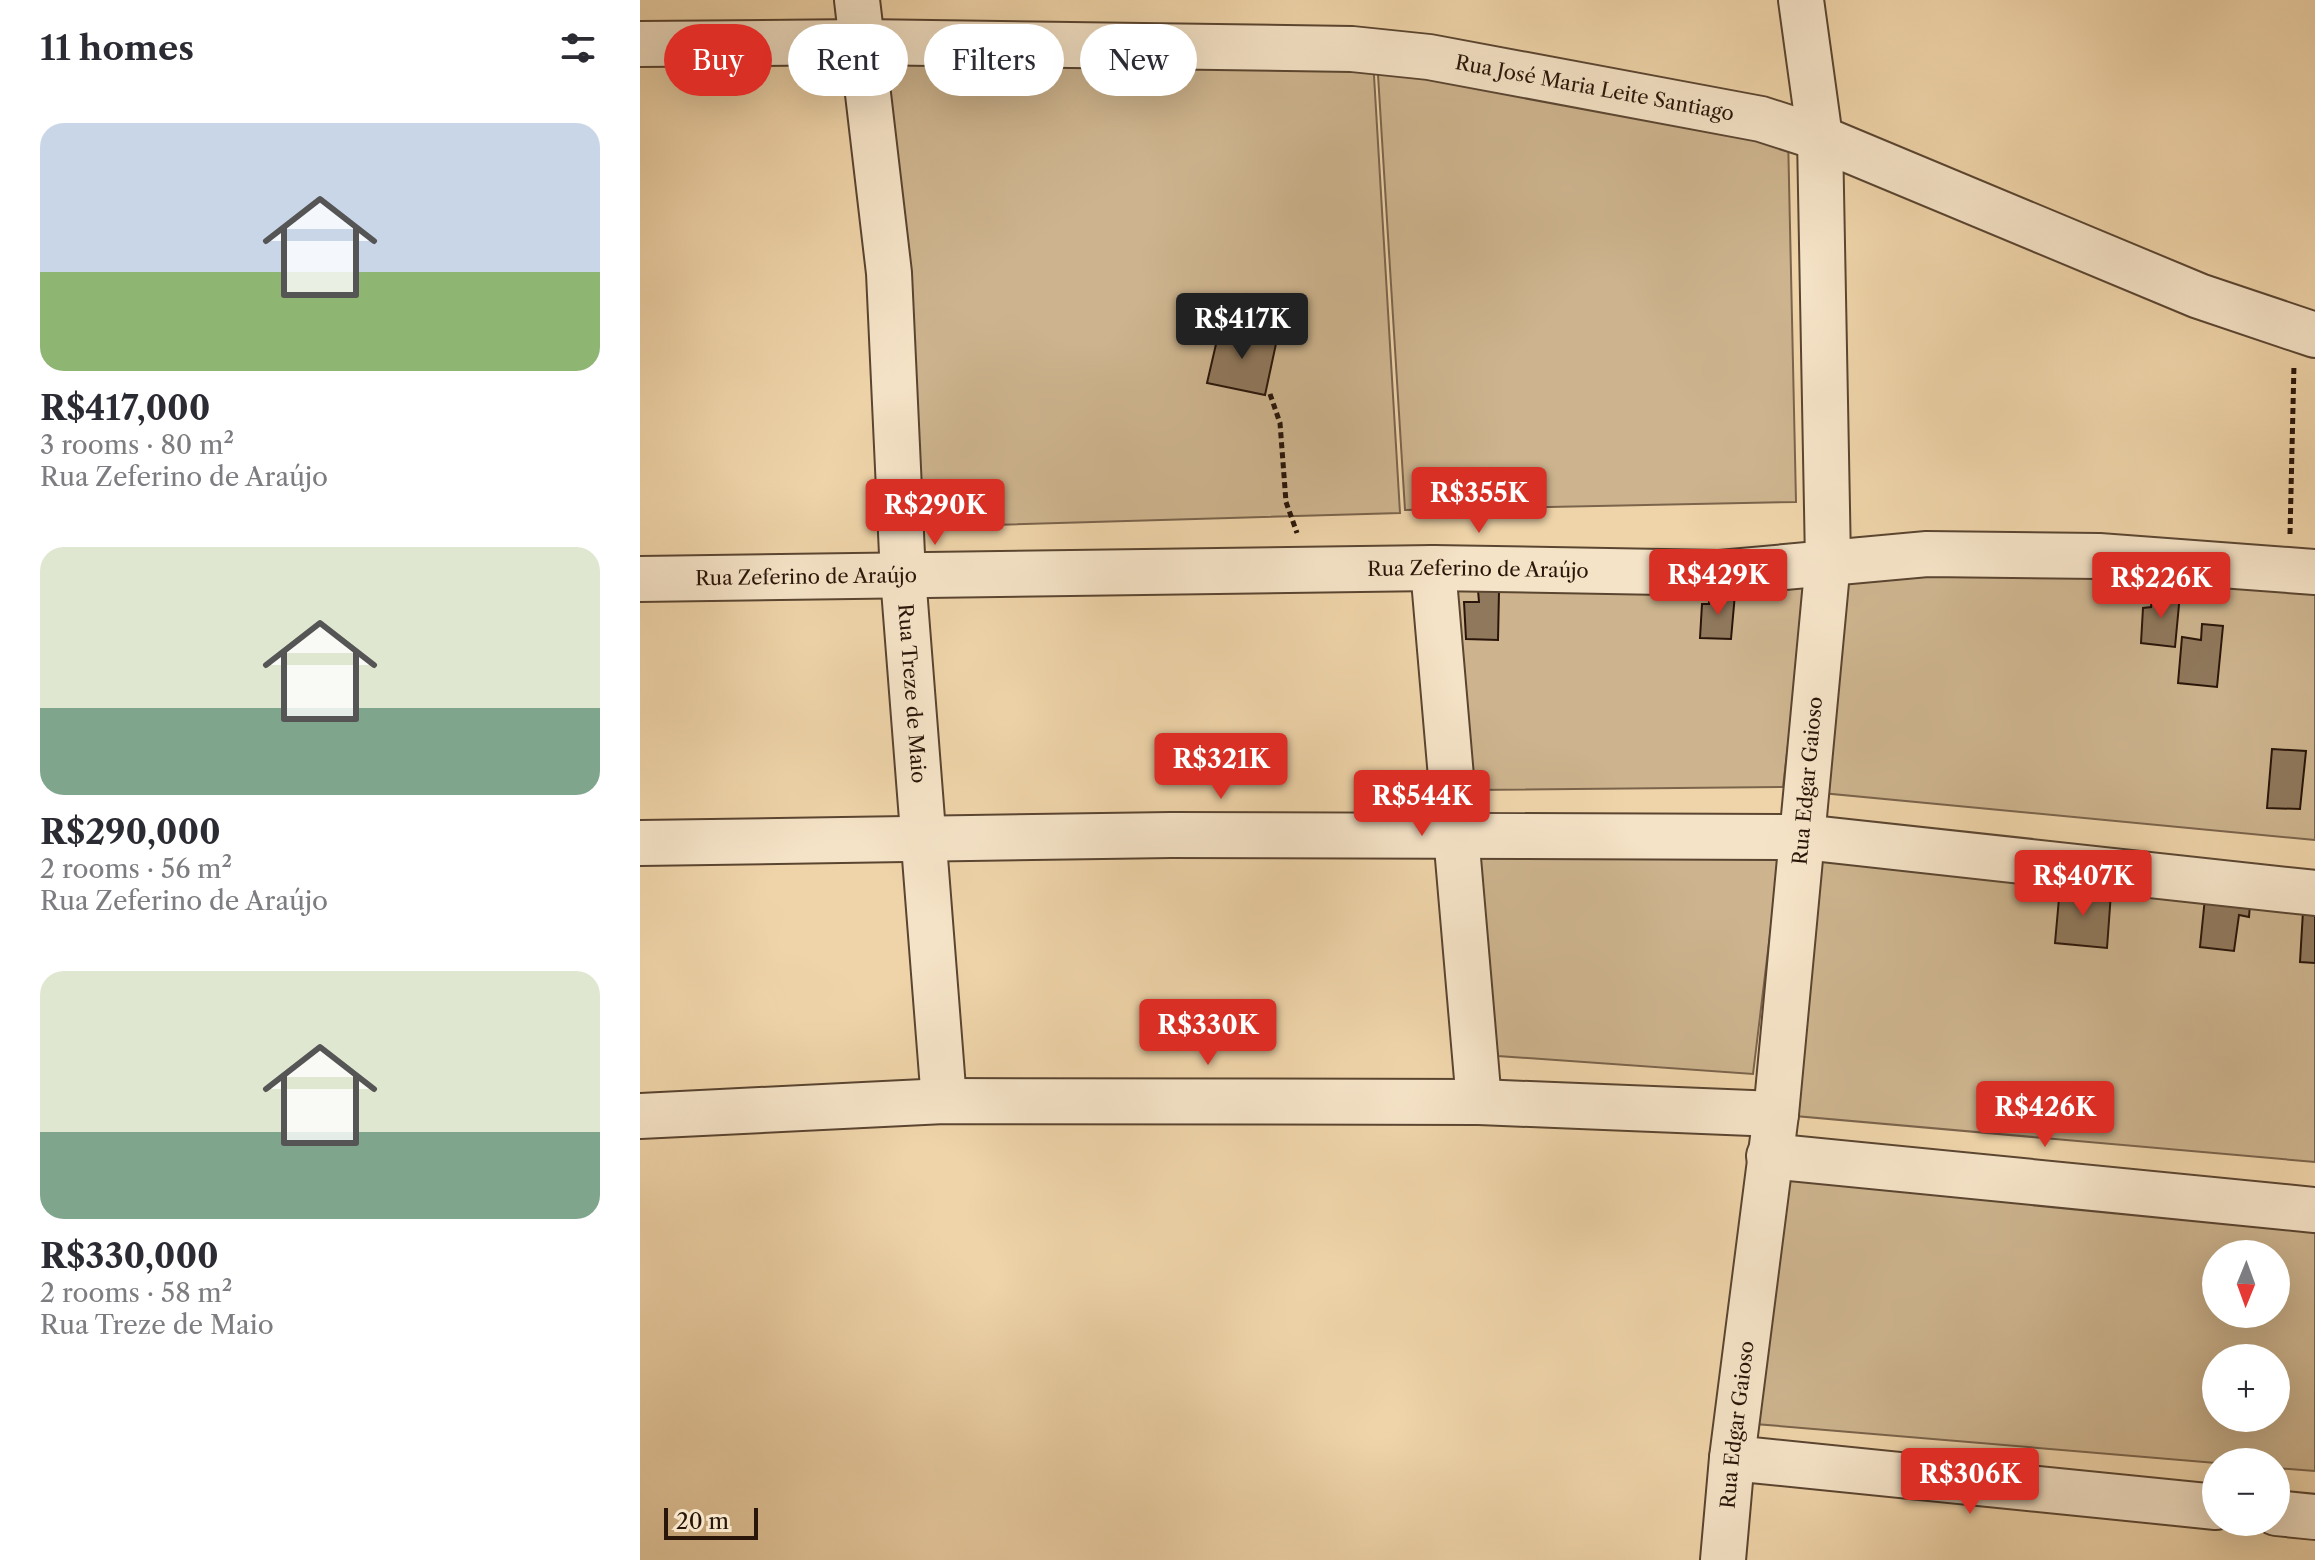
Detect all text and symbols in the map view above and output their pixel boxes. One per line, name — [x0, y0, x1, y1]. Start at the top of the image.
chip: Buy — [664, 24, 772, 96]
chip: Rent — [788, 24, 908, 96]
chip: Filters — [924, 24, 1064, 96]
chip: New — [1080, 24, 1197, 96]
icon: filters — [556, 26, 600, 70]
text: 11 homes — [40, 27, 194, 69]
street label: Rua José Maria Leite Santiago — [1453, 50, 1736, 126]
icon: home — [248, 175, 392, 319]
pin: R$417K — [1177, 293, 1307, 361]
text: R$417K — [1194, 303, 1290, 335]
text: R$417,000 — [40, 387, 210, 429]
text: 3 rooms · 80 m² — [40, 429, 234, 461]
text: Rua Zeferino de Araújo — [40, 461, 328, 493]
pin: R$355K — [1414, 467, 1544, 535]
text: R$355K — [1430, 477, 1528, 509]
pin: R$290K — [870, 479, 1000, 547]
text: R$290K — [884, 489, 986, 521]
pin: R$429K — [1653, 549, 1783, 617]
pin: R$226K — [2096, 552, 2226, 620]
street label: Rua Zeferino de Araújo — [1367, 556, 1589, 583]
text: R$429K — [1667, 559, 1769, 591]
text: R$226K — [2110, 562, 2212, 594]
street label: Rua Zeferino de Araújo — [695, 563, 917, 590]
icon: home — [248, 599, 392, 743]
street label: Rua Treze de Maio — [893, 603, 931, 784]
street label: Rua Edgar Gaioso — [1787, 695, 1827, 866]
pin: R$321K — [1156, 733, 1286, 801]
text: R$321K — [1172, 743, 1270, 775]
pin: R$544K — [1357, 770, 1487, 838]
text: R$544K — [1372, 780, 1472, 812]
text: R$290,000 — [40, 811, 221, 853]
pin: R$407K — [2018, 850, 2148, 918]
text: 2 rooms · 56 m² — [40, 853, 232, 885]
text: R$407K — [2033, 860, 2133, 892]
text: Rua Zeferino de Araújo — [40, 885, 328, 917]
pin: R$330K — [1143, 999, 1273, 1067]
text: R$330K — [1157, 1009, 1259, 1041]
icon: home — [248, 1023, 392, 1167]
pin: R$426K — [1980, 1081, 2110, 1149]
text: R$426K — [1994, 1091, 2096, 1123]
text: R$330,000 — [40, 1235, 219, 1277]
north arrow — [2202, 1240, 2290, 1328]
map controls — [2202, 1240, 2290, 1536]
text: 2 rooms · 58 m² — [40, 1277, 232, 1309]
text: Rua Treze de Maio — [40, 1309, 274, 1341]
street label: Rua Edgar Gaioso — [1716, 1339, 1759, 1510]
button: + — [2202, 1344, 2290, 1432]
pin: R$306K — [1905, 1448, 2035, 1516]
button: − — [2202, 1448, 2290, 1536]
text: R$306K — [1919, 1458, 2021, 1490]
scale bar — [664, 1504, 758, 1540]
text: 20 m — [676, 1508, 729, 1535]

